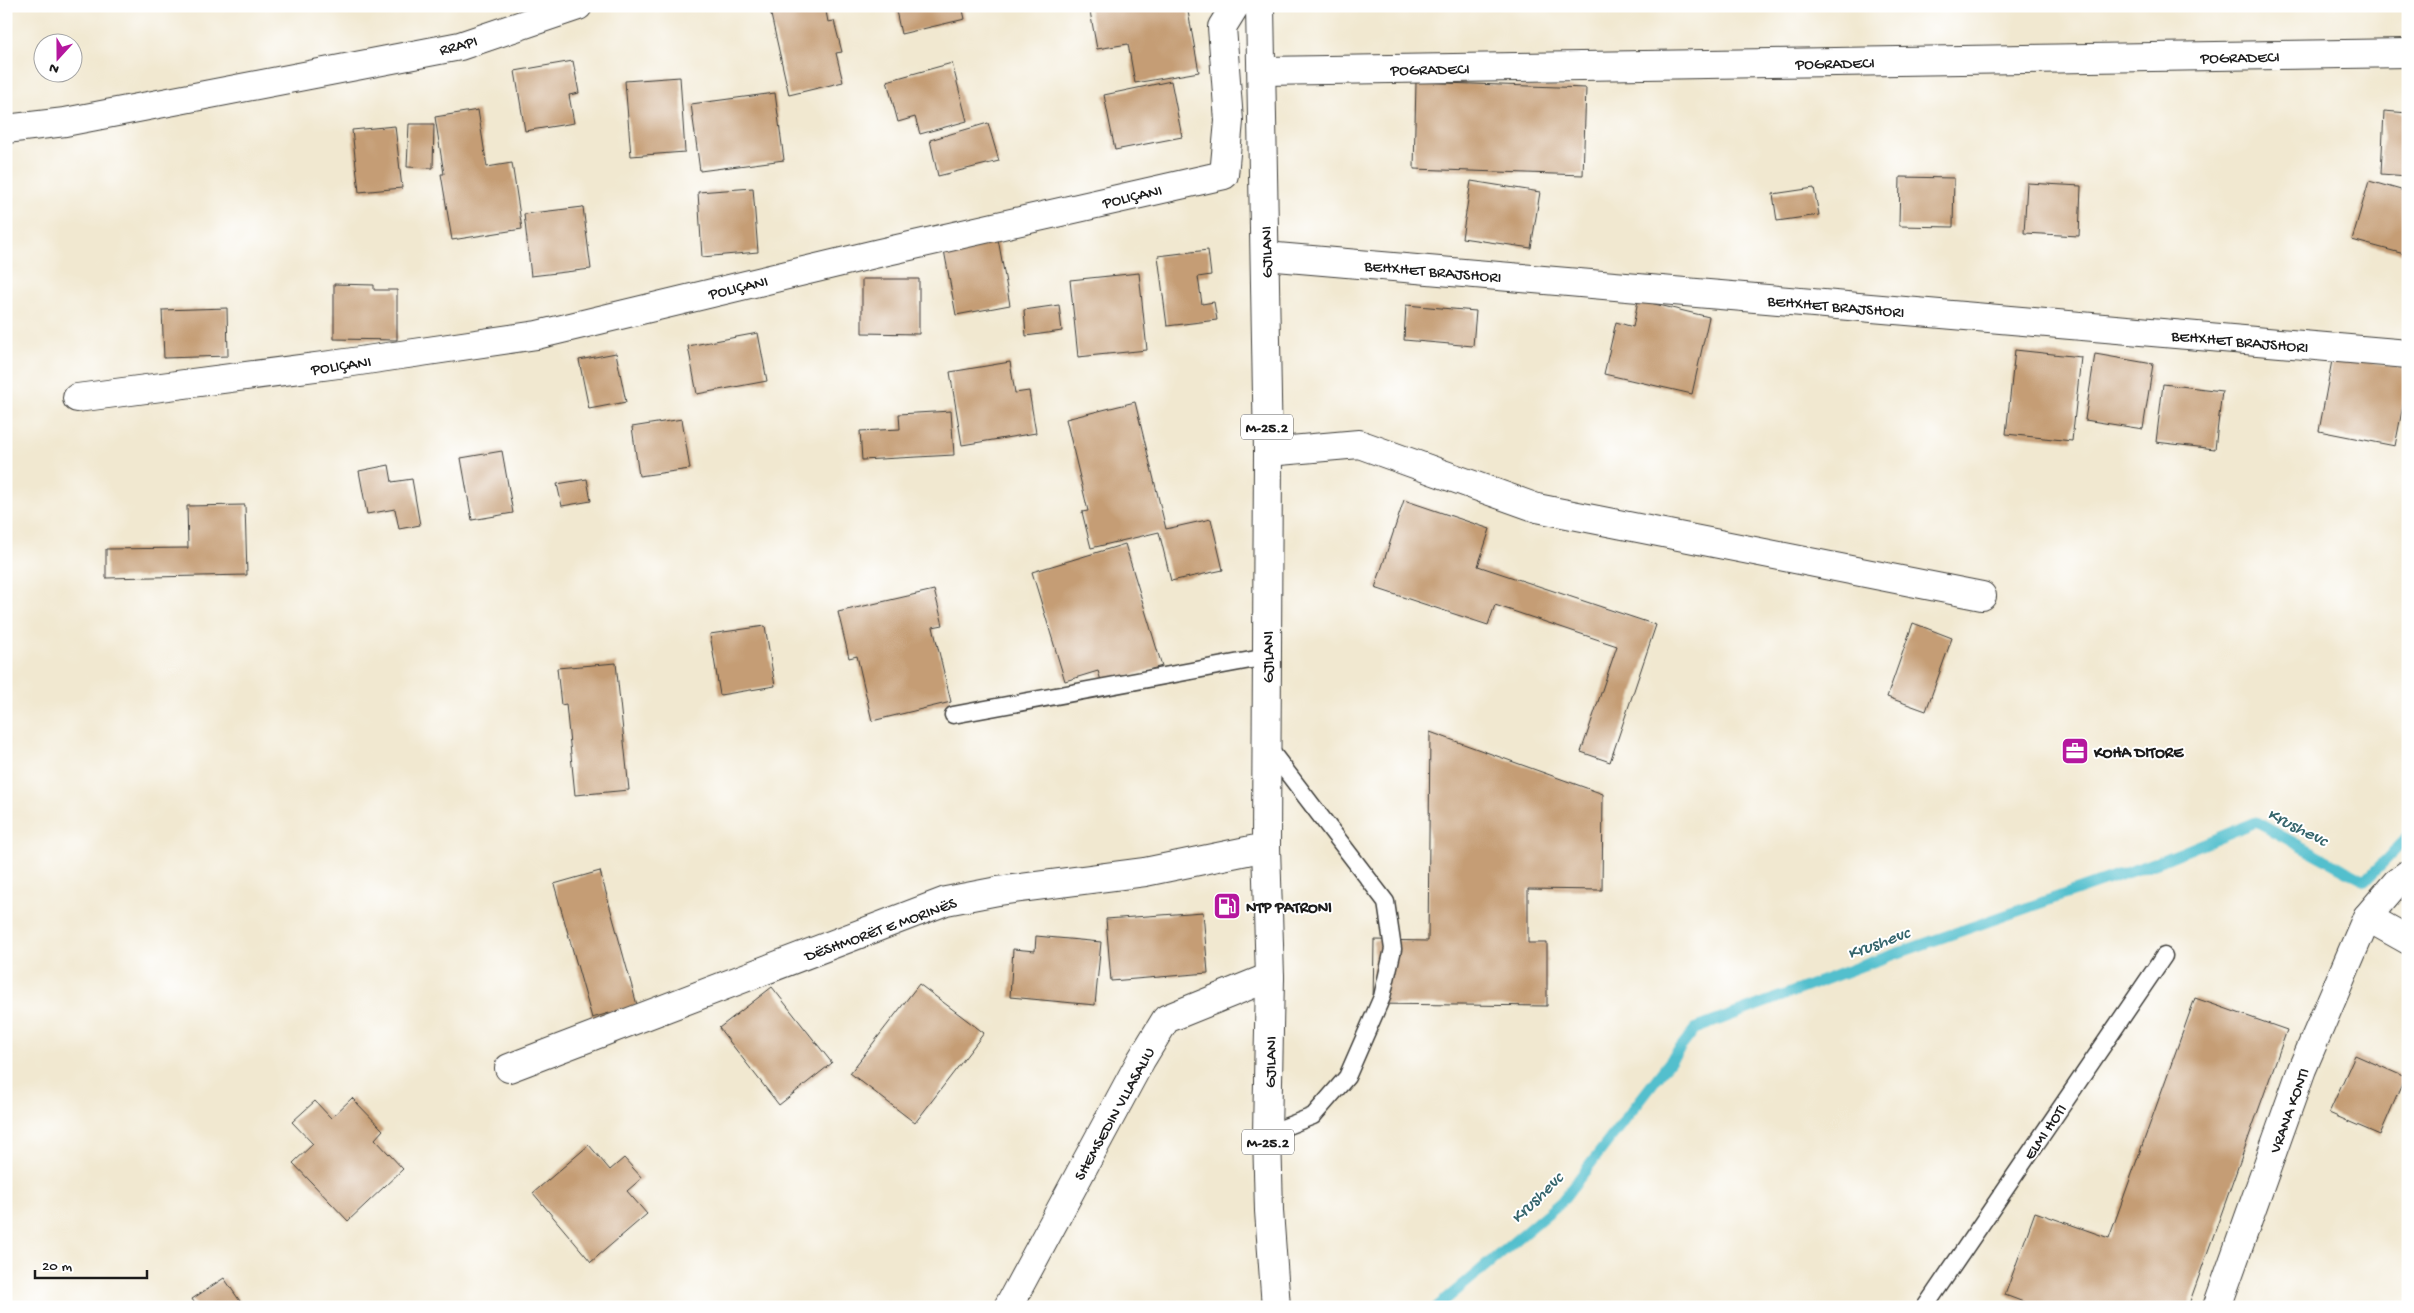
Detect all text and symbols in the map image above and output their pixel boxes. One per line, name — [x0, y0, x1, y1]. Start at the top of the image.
north arrow — [32, 32, 82, 82]
street label: RRAPI — [438, 33, 480, 62]
street label: POGRADECI — [2199, 49, 2280, 70]
street label: POGRADECI — [1794, 55, 1875, 76]
text: N — [47, 58, 62, 77]
street label: POGRADECI — [1389, 61, 1470, 82]
street label: POLIÇANI — [1100, 182, 1164, 215]
street label: GJILANI — [1259, 226, 1278, 278]
street label: BEHXHET BRAJSHORI — [1362, 258, 1502, 289]
street label: POLIÇANI — [706, 273, 770, 306]
street label: BEHXHET BRAJSHORI — [1765, 293, 1905, 324]
street label: BEHXHET BRAJSHORI — [2169, 328, 2309, 359]
street label: POLIÇANI — [309, 354, 373, 381]
road number: M-25.2 — [1241, 414, 1293, 440]
street label: GJILANI — [1261, 631, 1280, 683]
office icon: KOHA DITORE — [2060, 736, 2090, 766]
place label: KOHA DITORE — [2093, 745, 2184, 764]
water label: Krushevc — [2263, 804, 2332, 853]
fuel station icon: NTP PATRONI — [1212, 891, 1242, 921]
street label: DËSHMORËT E MORINËS — [802, 895, 960, 968]
place label: NTP PATRONI — [1246, 900, 1332, 919]
water label: Krushevc — [1845, 923, 1914, 965]
street label: GJILANI — [1263, 1036, 1282, 1088]
street label: SHEMSEDIN VLLASALIU — [1072, 1045, 1161, 1185]
street label: VRANA KONTI — [2267, 1066, 2315, 1157]
street label: ELMI HOTI — [2021, 1101, 2072, 1165]
road number: M-25.2 — [1242, 1130, 1294, 1154]
water label: Krushevc — [1507, 1168, 1570, 1229]
scale bar — [35, 1248, 148, 1280]
text: 20 m — [42, 1258, 72, 1276]

